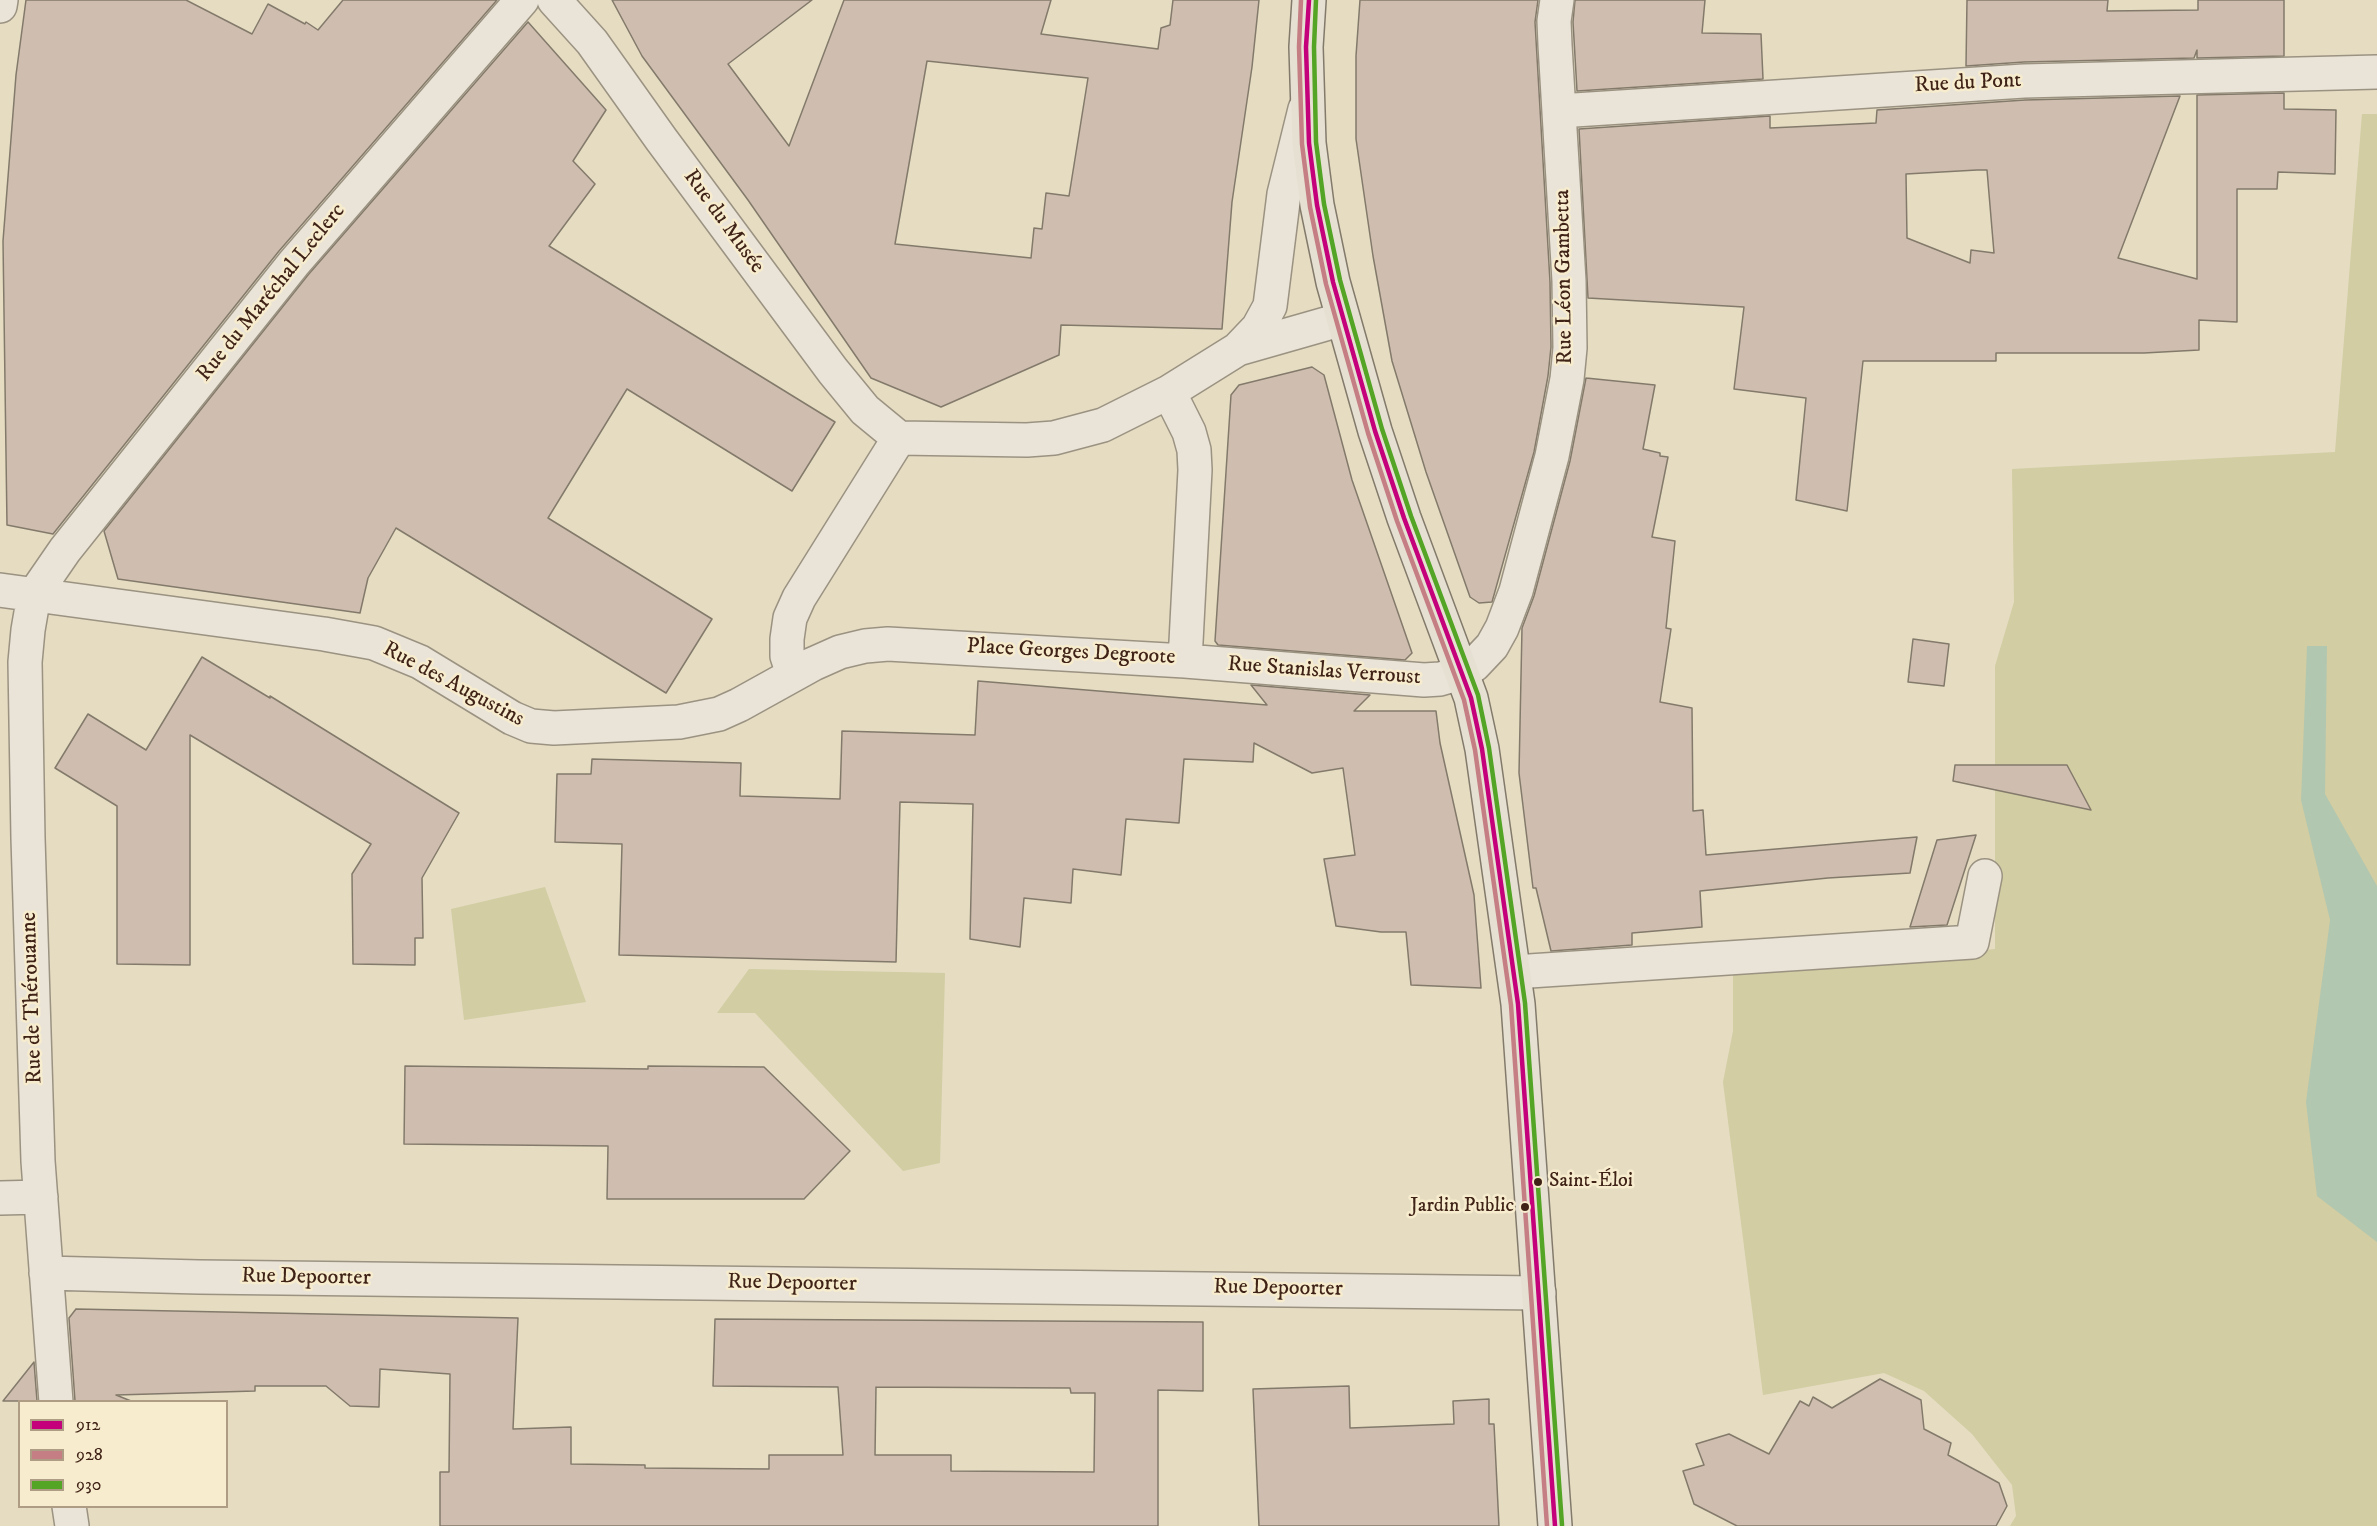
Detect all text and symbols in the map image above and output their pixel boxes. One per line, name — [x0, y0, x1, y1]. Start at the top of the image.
street label: Rue du Pont — [1914, 68, 2022, 100]
street label: Rue du Musée — [677, 165, 769, 279]
street label: Rue Léon Gambetta — [1550, 189, 1580, 365]
street label: Rue du Maréchal Leclerc — [192, 199, 352, 387]
street label: Place Georges Degroote — [966, 634, 1176, 672]
street label: Rue des Augustins — [378, 637, 528, 733]
street label: Rue Stanislas Verroust — [1227, 652, 1421, 692]
street label: Rue de Thérouanne — [17, 912, 49, 1084]
place label: Saint-Éloi — [1549, 1170, 1633, 1194]
marker: Saint-Éloi — [1532, 1176, 1544, 1188]
place label: Jardin Public — [1410, 1195, 1514, 1219]
marker: Jardin Public — [1519, 1201, 1531, 1213]
street label: Rue Depoorter — [241, 1264, 371, 1292]
street label: Rue Depoorter — [727, 1270, 857, 1298]
street label: Rue Depoorter — [1213, 1275, 1343, 1303]
legend — [18, 1400, 228, 1508]
text: 912 — [76, 1414, 100, 1436]
text: 928 — [76, 1444, 103, 1466]
text: 930 — [76, 1474, 101, 1496]

